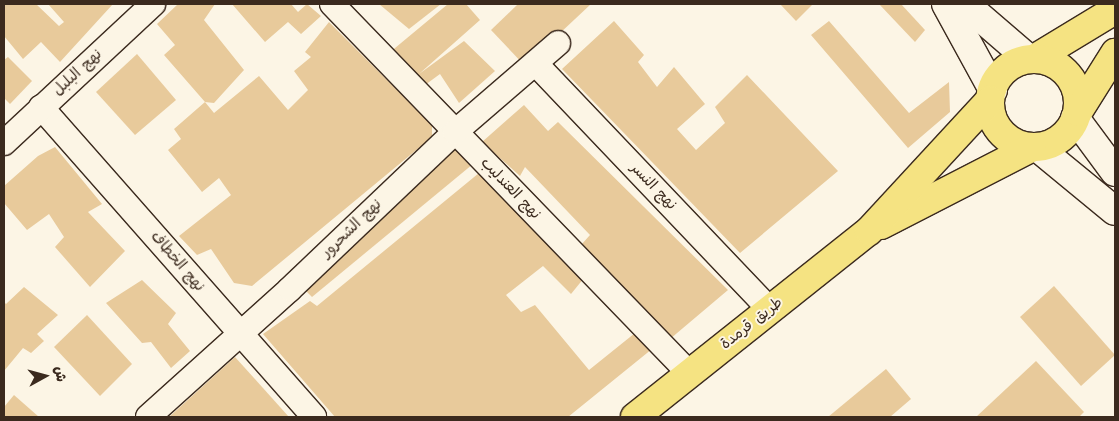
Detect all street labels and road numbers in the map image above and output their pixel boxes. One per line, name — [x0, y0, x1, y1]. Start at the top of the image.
street label: نهج البلبل — [50, 46, 106, 100]
street label: نهج العندليب — [476, 154, 544, 224]
street label: نهج النسر — [626, 160, 680, 214]
street label: نهج الشحرور — [318, 196, 386, 262]
street label: نهج الخطاف — [146, 228, 208, 296]
street label: طريق قرمدة — [717, 294, 787, 354]

